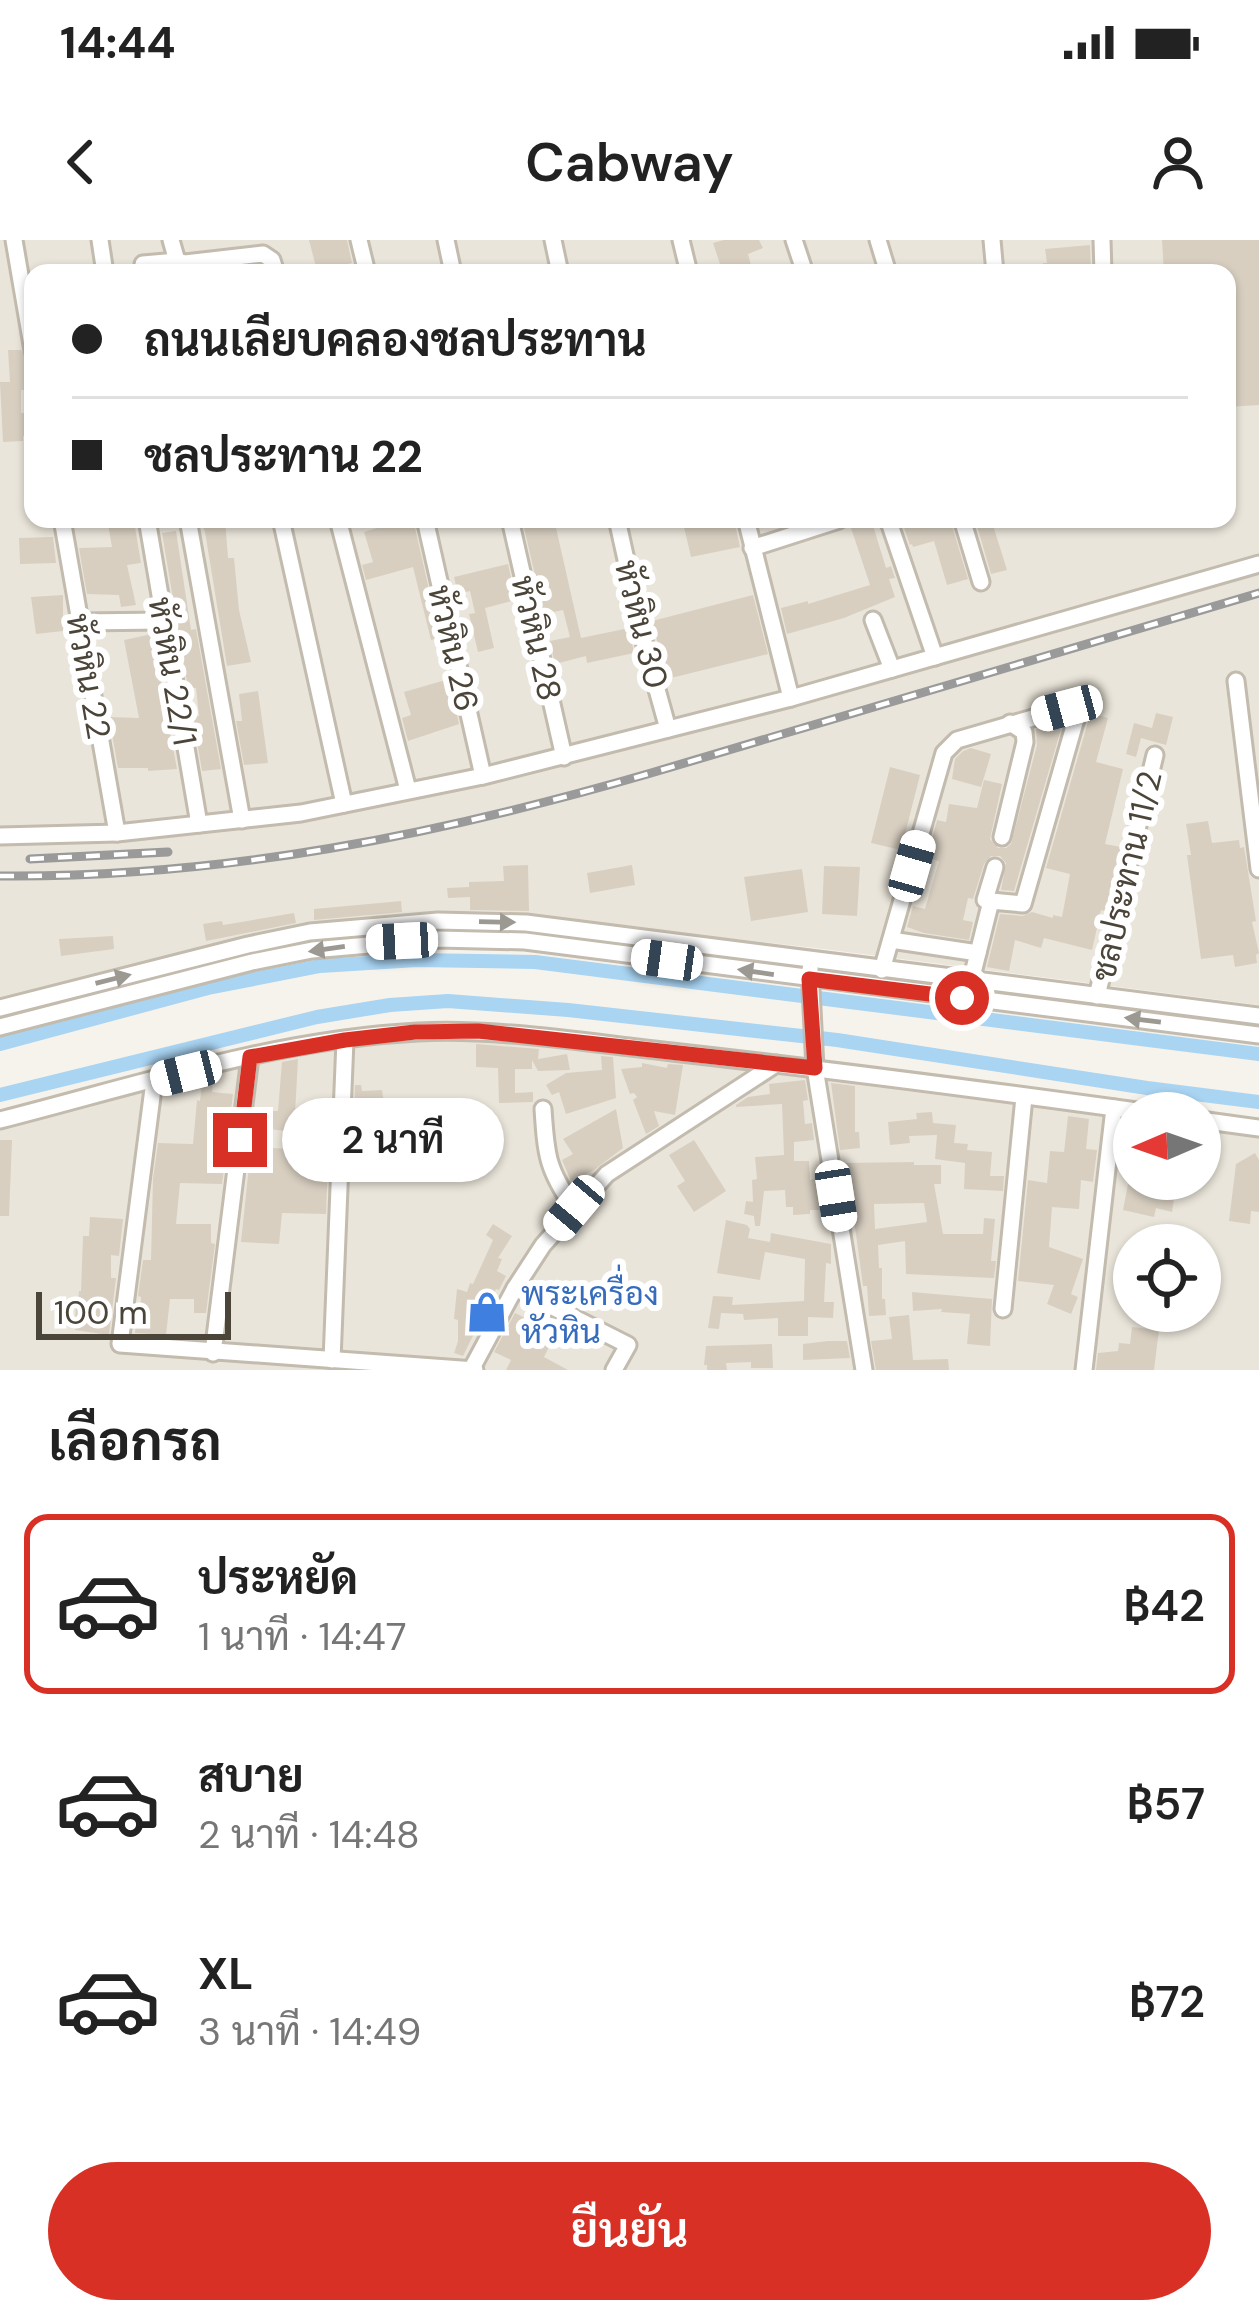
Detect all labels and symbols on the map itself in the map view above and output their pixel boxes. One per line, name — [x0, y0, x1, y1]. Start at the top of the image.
street label: หัวหิน 30 — [605, 555, 678, 693]
street label: หัวหิน 28 — [501, 571, 572, 705]
street label: หัวหิน 26 — [418, 581, 489, 716]
street label: หัวหิน 22/1 — [138, 594, 207, 749]
street label: หัวหิน 22 — [56, 610, 121, 742]
car — [1028, 681, 1106, 735]
street label: ชลประทาน 11/2 — [1081, 767, 1172, 985]
car — [885, 826, 939, 906]
one-way arrow — [479, 913, 517, 932]
car — [365, 921, 439, 961]
car — [629, 937, 705, 983]
one-way arrow — [307, 939, 345, 958]
one-way arrow — [737, 962, 774, 981]
one-way arrow — [95, 969, 132, 988]
route start — [935, 971, 989, 1025]
one-way arrow — [1124, 1011, 1161, 1030]
car — [147, 1047, 225, 1099]
north arrow — [1113, 1092, 1221, 1200]
callout: 2 นาที — [282, 1098, 504, 1182]
route end — [213, 1113, 267, 1167]
car — [813, 1158, 859, 1234]
car — [537, 1169, 611, 1247]
place label: พระเครื่อง หัวหิน — [521, 1264, 659, 1353]
scale bar — [36, 1286, 231, 1339]
shop icon: พระเครื่อง หัวหิน — [464, 1289, 510, 1335]

